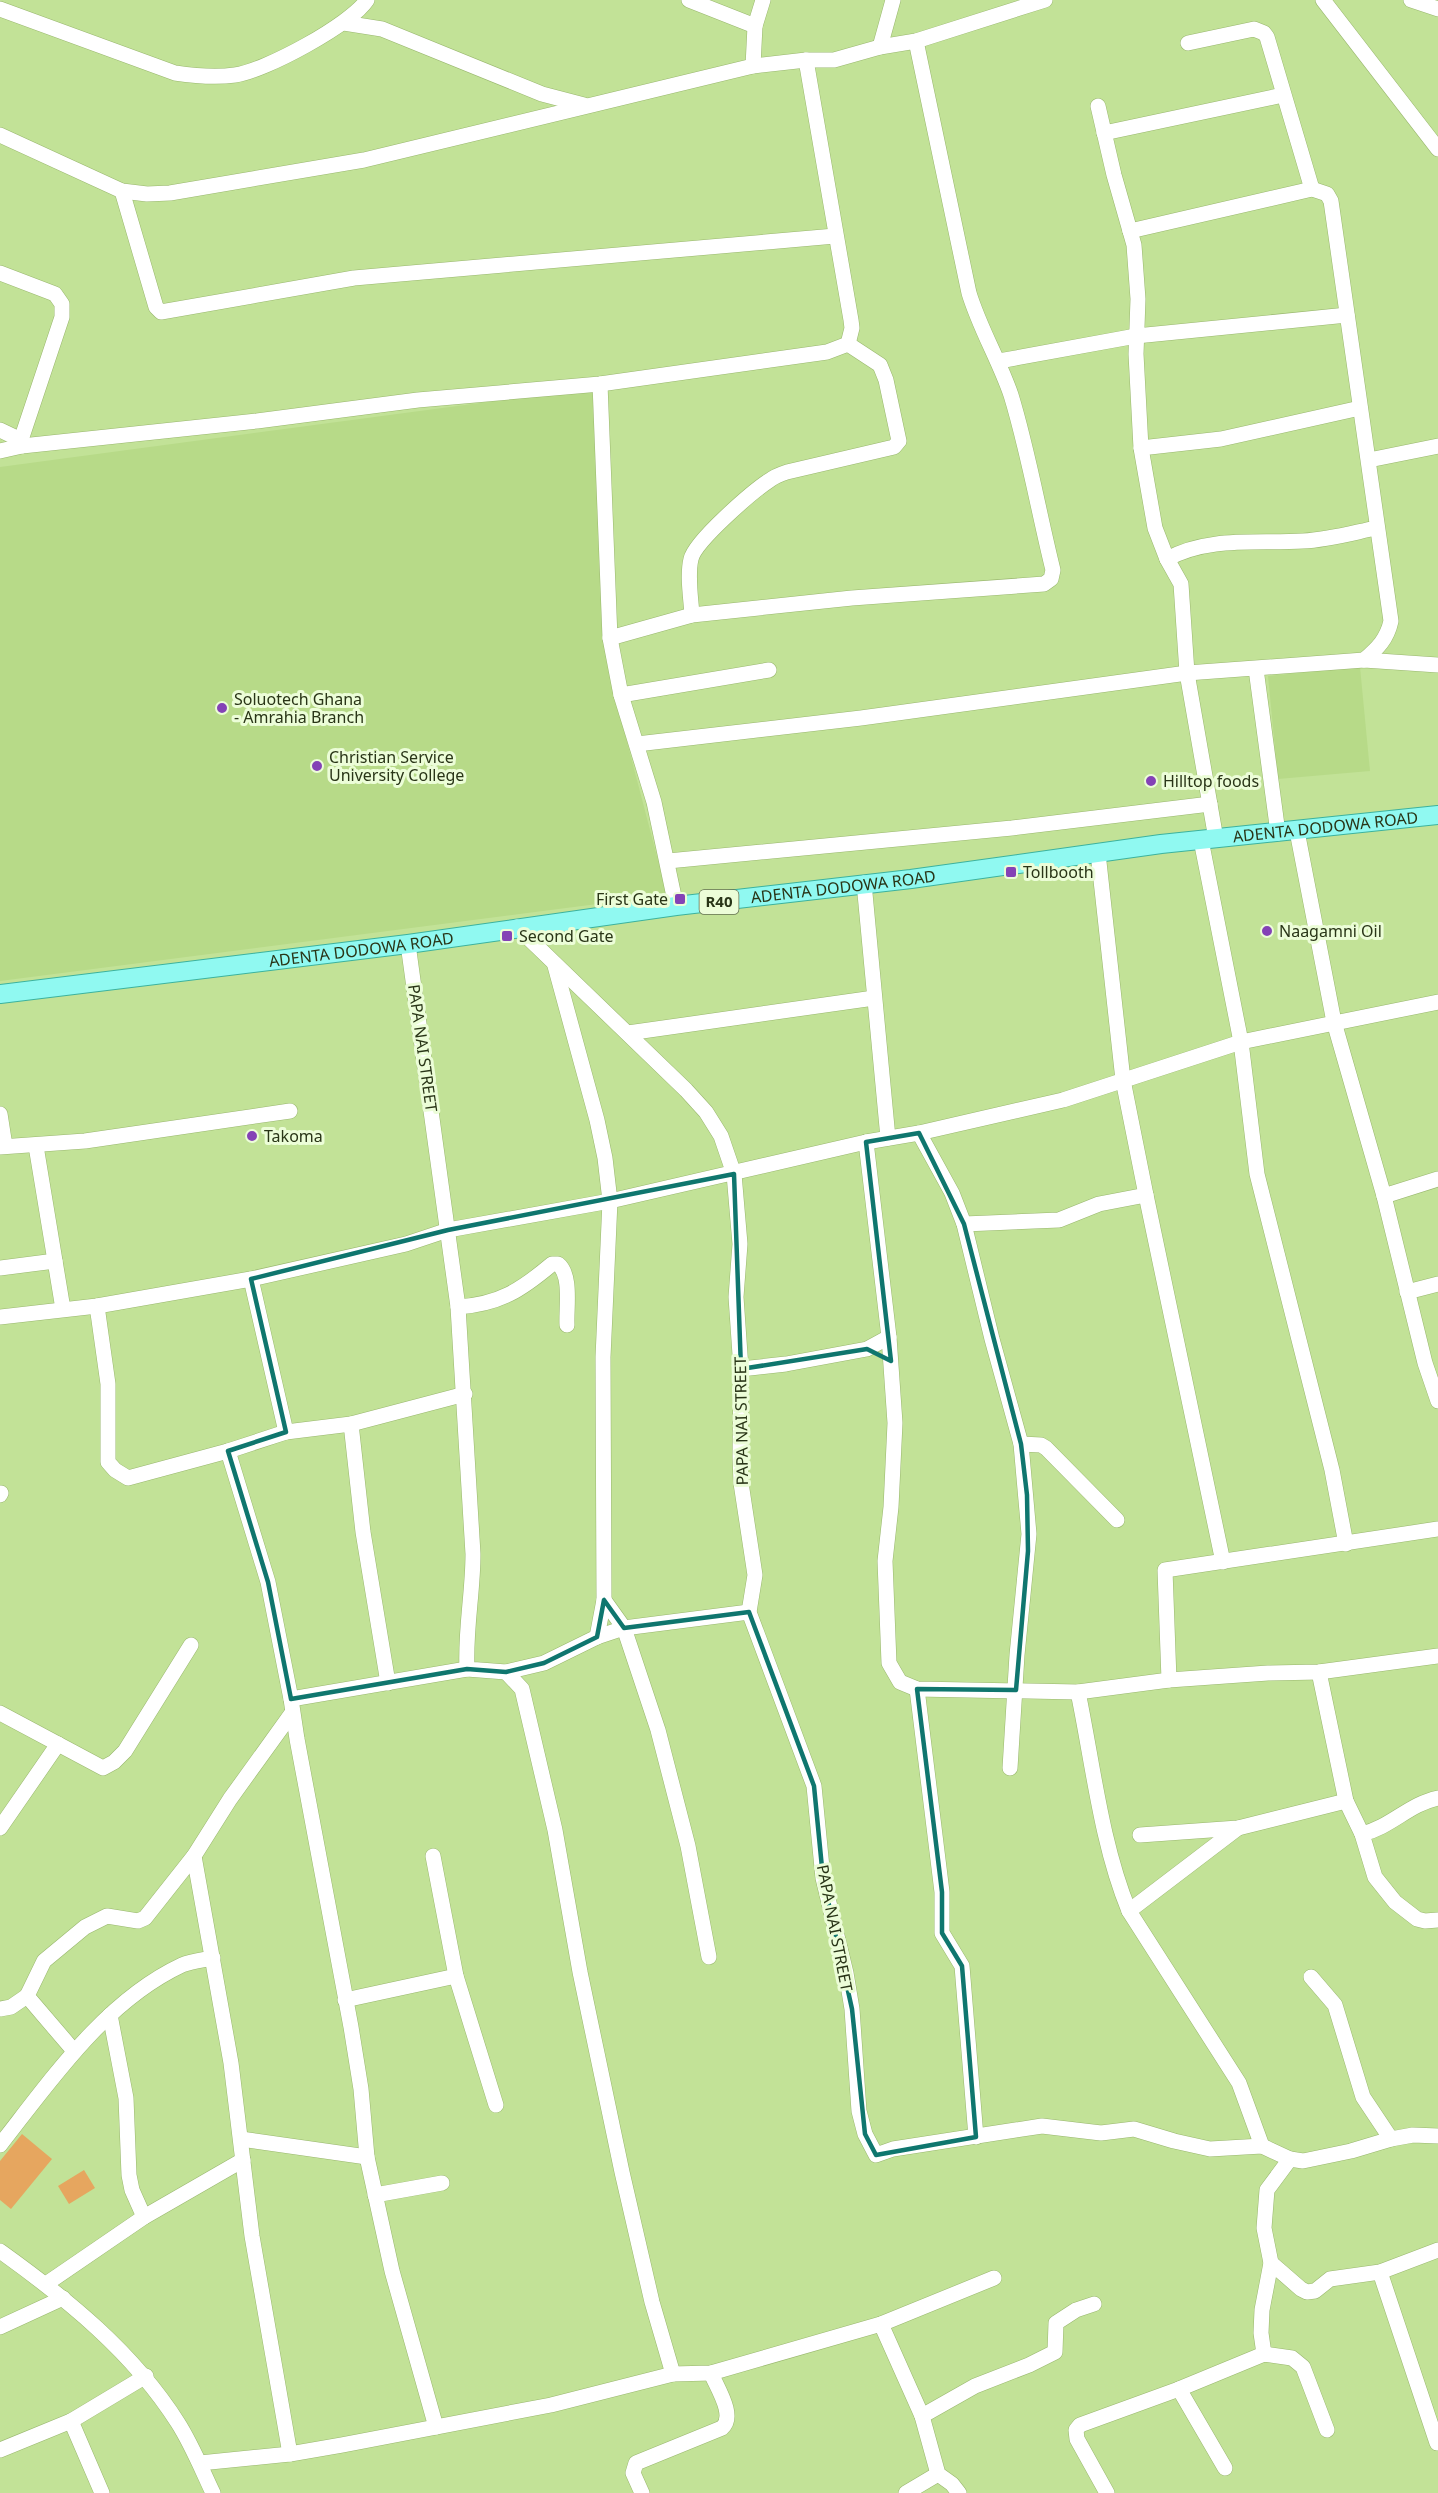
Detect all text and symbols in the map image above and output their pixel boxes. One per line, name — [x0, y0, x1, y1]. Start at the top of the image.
place label: Soluotech Ghana - Amrahia Branch — [234, 688, 364, 728]
marker: Soluotech Ghana - Amrahia Branch — [215, 701, 229, 715]
place label: Christian Service University College — [329, 746, 464, 786]
marker: Christian Service University College — [310, 759, 324, 773]
place label: Hilltop foods — [1163, 770, 1259, 792]
marker: Hilltop foods — [1144, 774, 1158, 788]
street label: ADENTA DODOWA ROAD — [1232, 806, 1419, 847]
place label: Tollbooth — [1023, 861, 1094, 883]
street label: ADENTA DODOWA ROAD — [749, 865, 937, 908]
marker: Tollbooth — [1004, 865, 1018, 879]
place label: First Gate — [596, 888, 668, 910]
road number: R40 — [700, 890, 738, 914]
marker: First Gate — [673, 892, 687, 906]
place label: Naagamni Oil — [1279, 920, 1382, 942]
marker: Naagamni Oil — [1260, 924, 1274, 938]
place label: Second Gate — [519, 925, 613, 947]
street label: ADENTA DODOWA ROAD — [268, 927, 455, 972]
marker: Second Gate — [500, 929, 514, 943]
street label: PAPA NAI STREET — [403, 983, 443, 1113]
place label: Takoma — [264, 1125, 323, 1147]
marker: Takoma — [245, 1129, 259, 1143]
street label: PAPA NAI STREET — [729, 1356, 753, 1486]
street label: PAPA NAI STREET — [812, 1863, 858, 1993]

